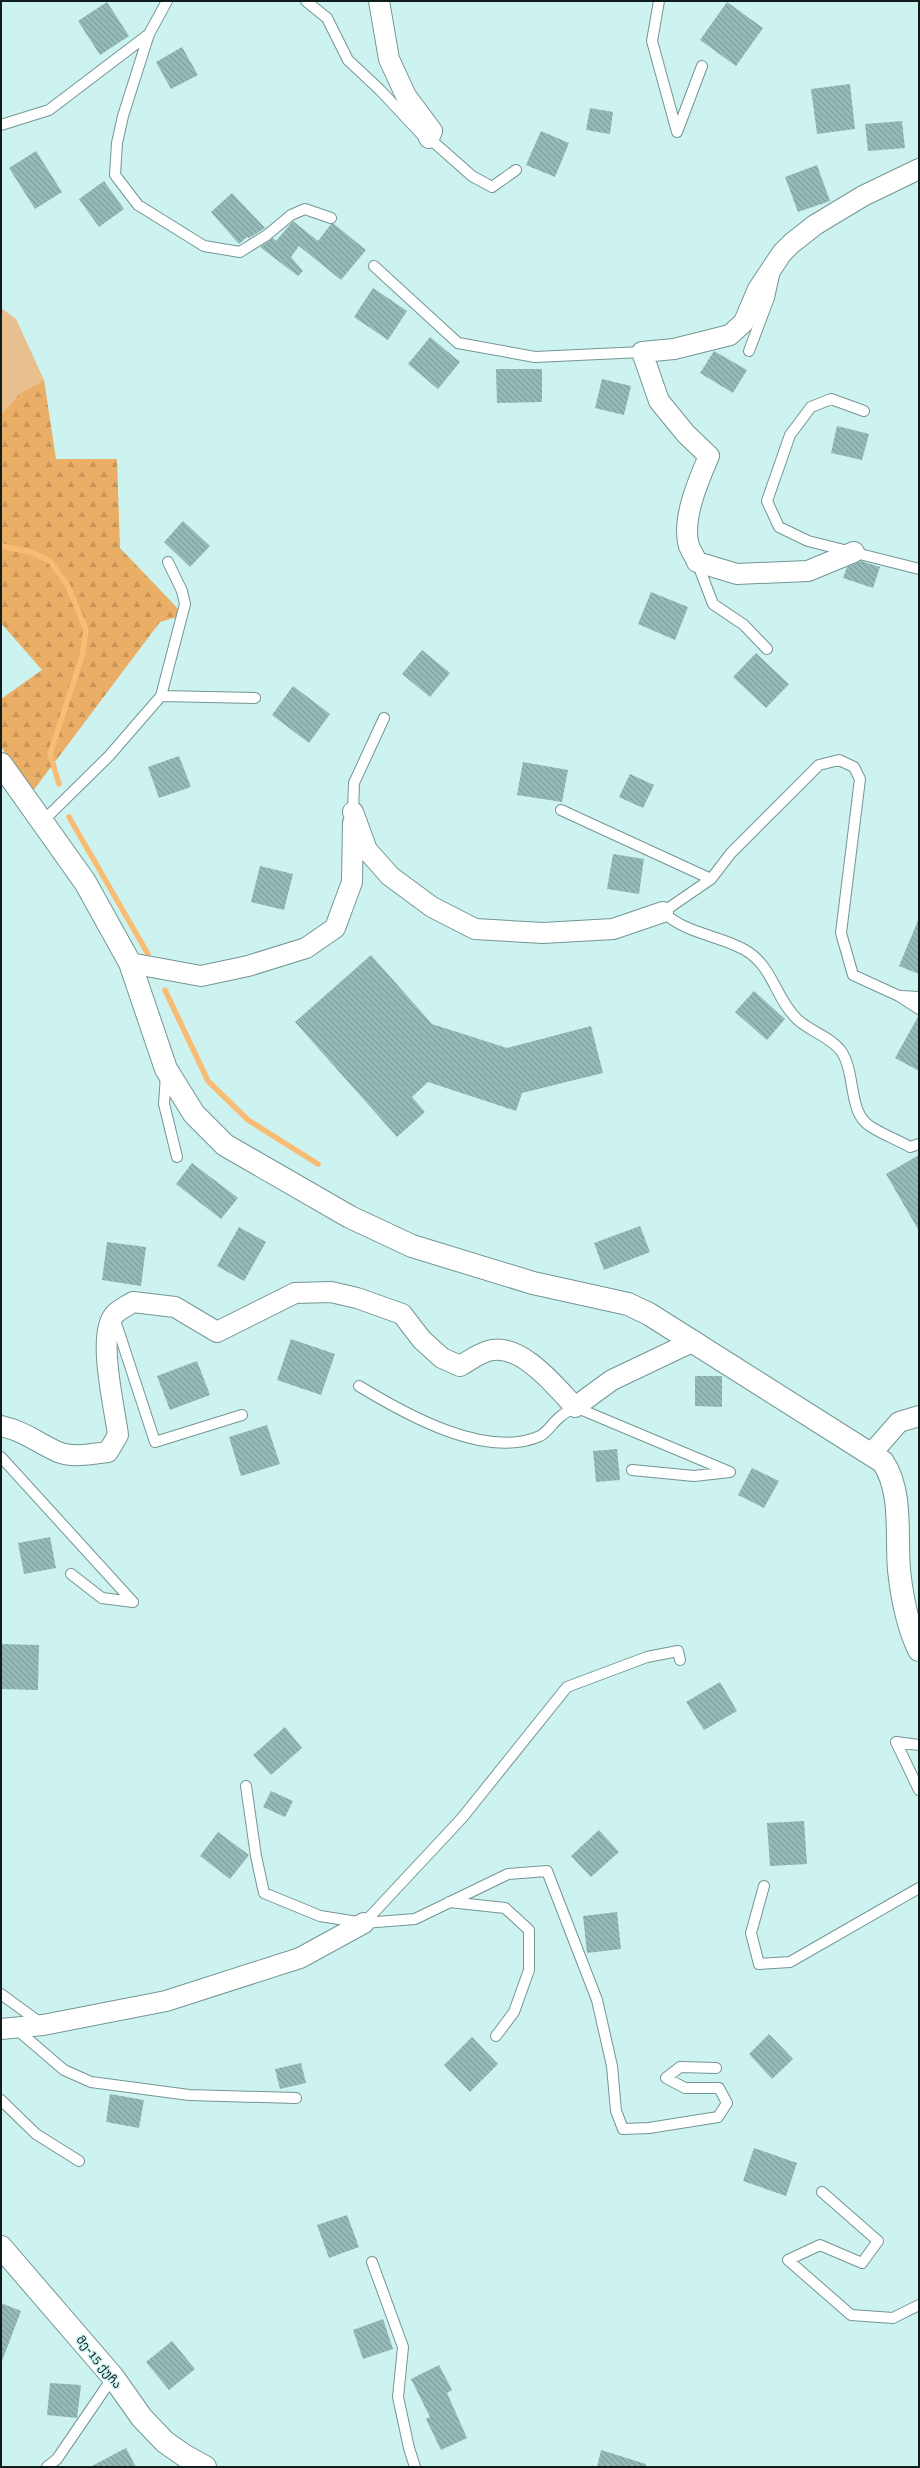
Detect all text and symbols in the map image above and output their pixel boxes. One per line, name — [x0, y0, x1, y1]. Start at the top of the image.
street label: მე-15 ქუჩა — [73, 2333, 125, 2391]

